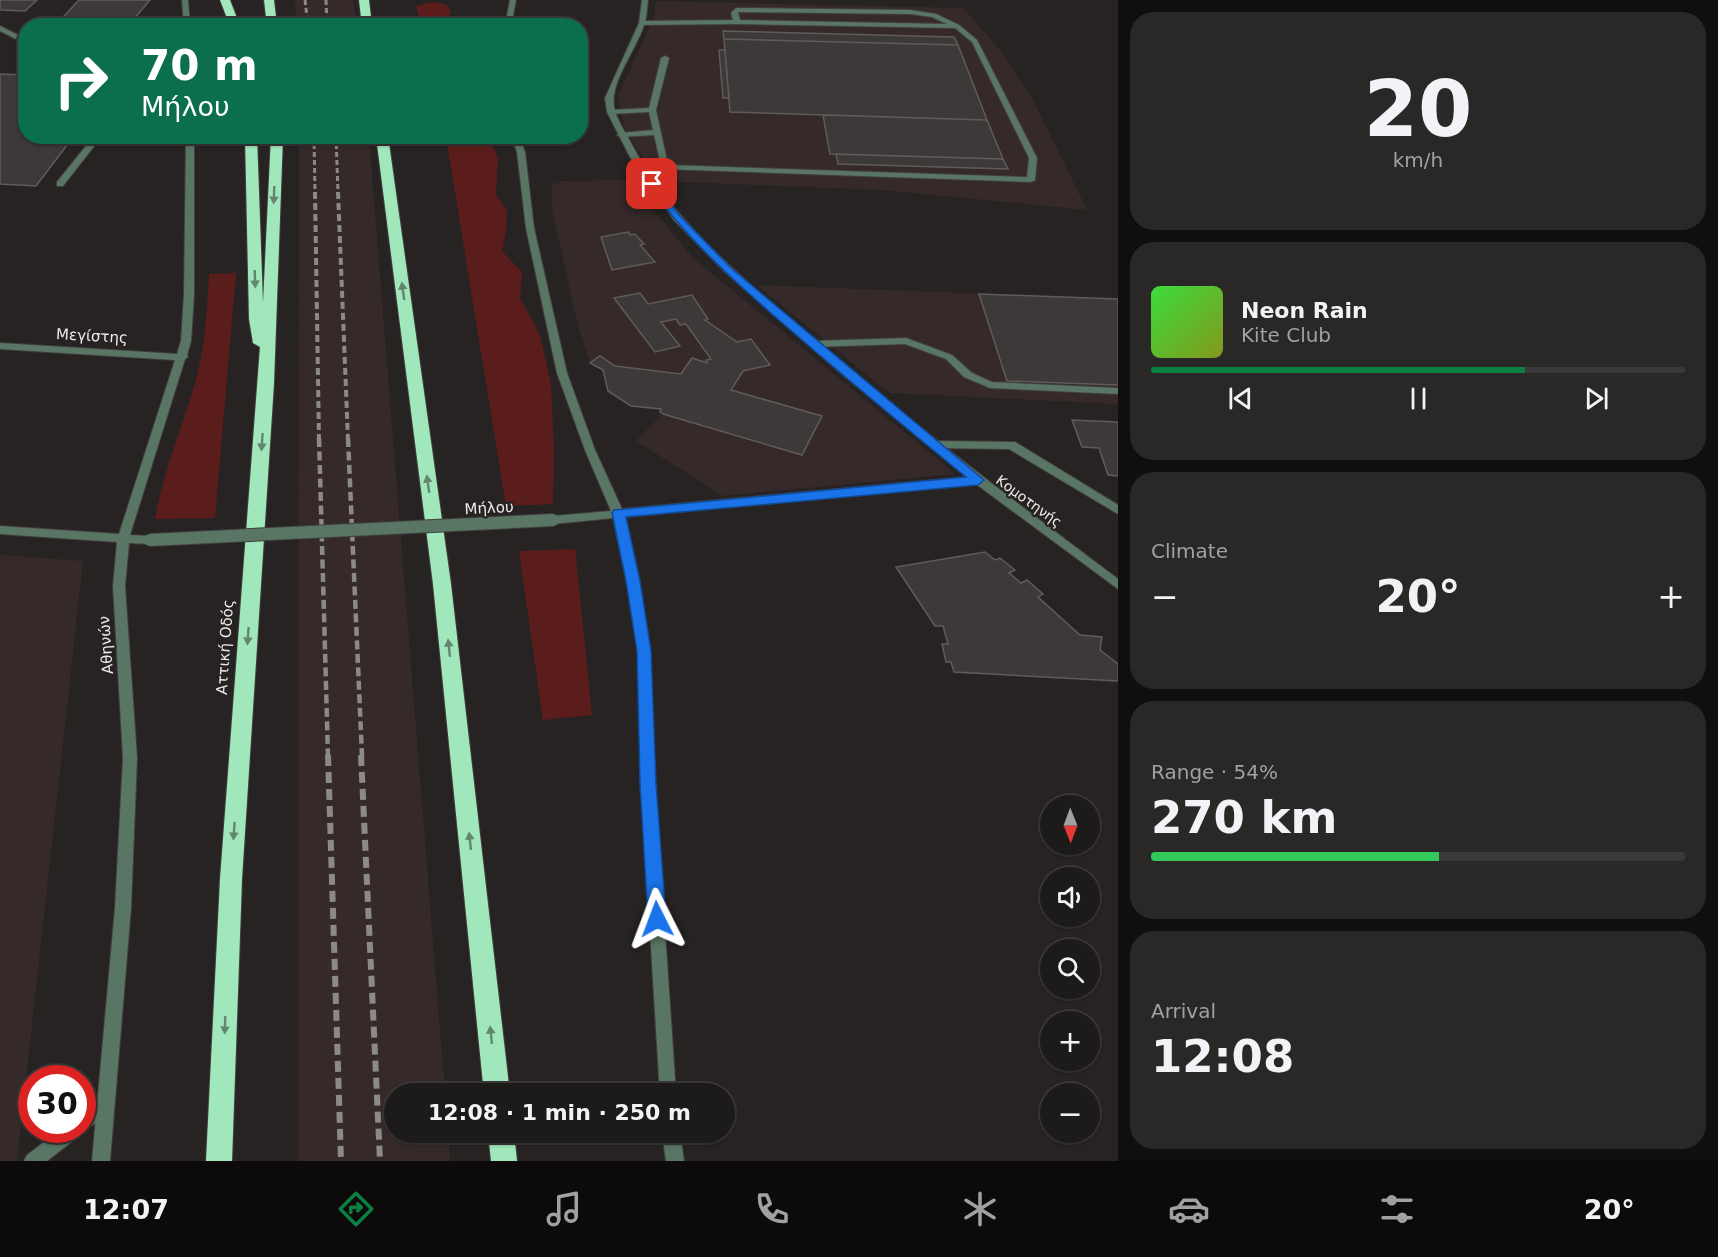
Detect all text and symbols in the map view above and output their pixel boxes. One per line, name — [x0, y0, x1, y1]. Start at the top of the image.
text: 70 m — [141, 41, 258, 90]
icon: right — [42, 42, 120, 120]
text: 20 — [1364, 64, 1472, 154]
text: Μήλου — [141, 91, 230, 122]
text: km/h — [1393, 148, 1443, 172]
pin — [626, 158, 677, 209]
icon: arrive — [635, 167, 668, 200]
one-way arrow — [270, 185, 279, 204]
one-way arrow — [251, 269, 260, 288]
one-way arrow — [398, 282, 407, 301]
text: Neon Rain — [1241, 298, 1368, 323]
text: Kite Club — [1241, 323, 1331, 347]
street label: Μεγίστης — [56, 325, 128, 347]
icon: previous — [1224, 382, 1257, 415]
icon: pause — [1402, 382, 1435, 415]
icon: next — [1580, 382, 1613, 415]
one-way arrow — [257, 432, 267, 451]
street label: Κομοτηνής — [993, 472, 1065, 530]
one-way arrow — [424, 475, 433, 494]
street label: Μήλου — [464, 498, 514, 518]
text: Climate — [1151, 539, 1228, 563]
text: 20° — [1375, 570, 1461, 623]
text: − — [1151, 577, 1179, 616]
text: + — [1657, 577, 1685, 616]
street label: Αττική Οδός — [213, 599, 237, 695]
street label: Αθηνών — [95, 615, 117, 675]
one-way arrow — [243, 627, 253, 646]
one-way arrow — [444, 638, 453, 657]
text: Range · 54% — [1151, 760, 1278, 784]
text: 270 km — [1151, 791, 1337, 844]
north arrow — [1040, 795, 1100, 855]
map controls — [1040, 795, 1100, 1143]
one-way arrow — [229, 821, 239, 840]
one-way arrow — [465, 832, 474, 851]
button: sound — [1040, 867, 1100, 927]
position arrow — [625, 887, 689, 951]
button: search — [1040, 939, 1100, 999]
text: Arrival — [1151, 999, 1216, 1023]
button: + — [1040, 1011, 1100, 1071]
one-way arrow — [220, 1016, 229, 1035]
one-way arrow — [486, 1026, 496, 1045]
text: 12:08 — [1151, 1030, 1294, 1083]
speed limit sign: 30 — [18, 1065, 96, 1143]
button: − — [1040, 1083, 1100, 1143]
text: 12:08 · 1 min · 250 m — [428, 1100, 691, 1125]
icon: directions — [335, 1188, 377, 1230]
icon: music — [543, 1188, 585, 1230]
icon: phone — [751, 1188, 793, 1230]
icon: climate — [959, 1188, 1001, 1230]
icon: car — [1168, 1188, 1210, 1230]
icon: filters — [1376, 1188, 1418, 1230]
text: 12:07 — [83, 1194, 169, 1225]
text: 20° — [1584, 1194, 1635, 1225]

